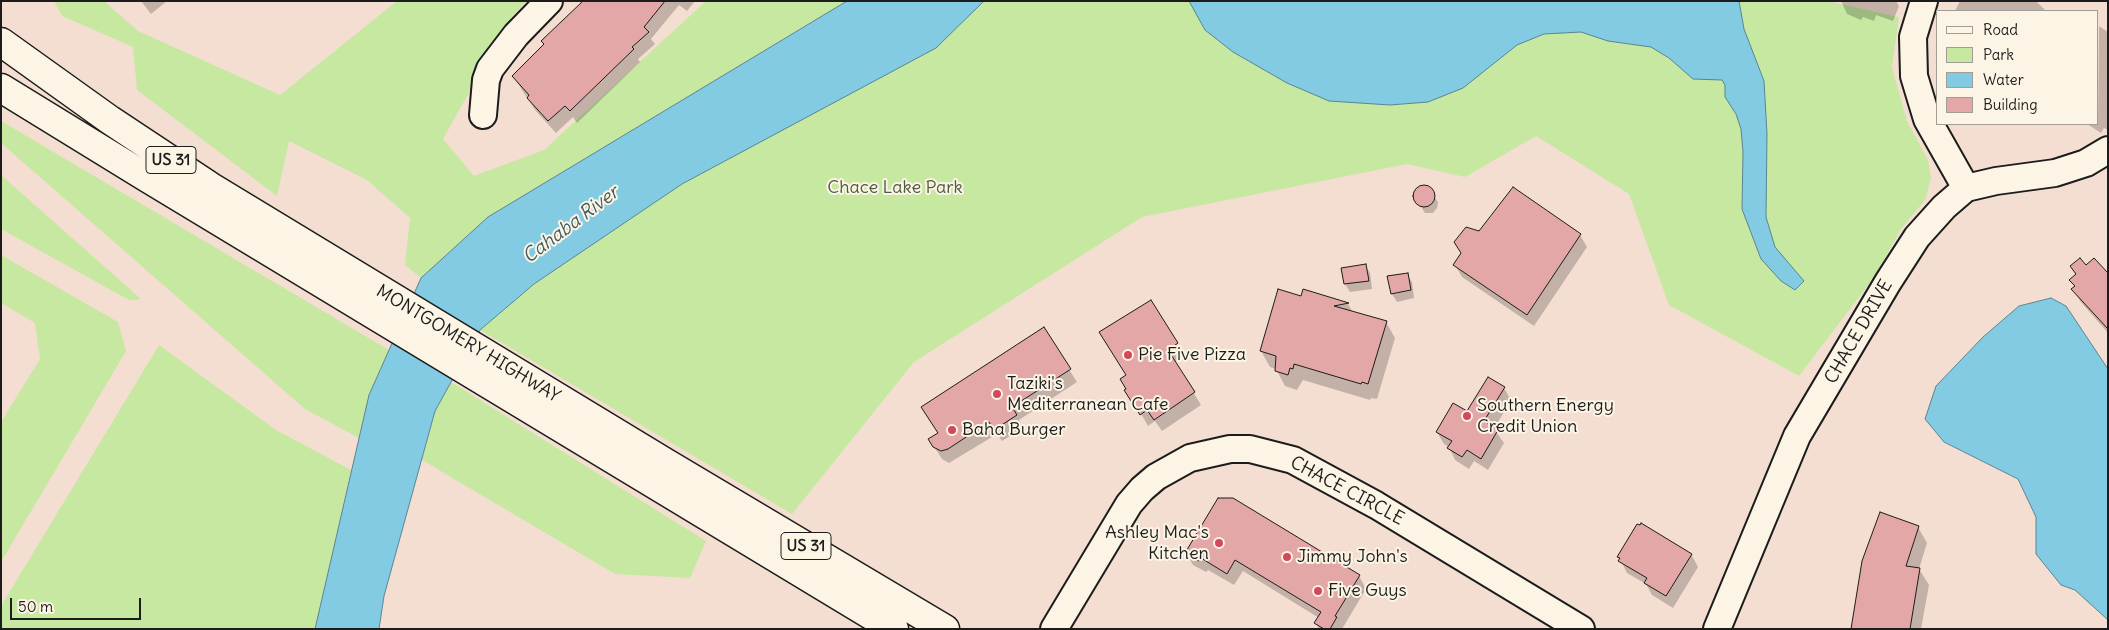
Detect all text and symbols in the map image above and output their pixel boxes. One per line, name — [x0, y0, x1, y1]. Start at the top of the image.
legend — [1936, 10, 2099, 125]
text: Road — [1983, 20, 2018, 39]
text: Park — [1983, 45, 2014, 64]
text: Water — [1983, 70, 2024, 89]
text: Building — [1983, 95, 2038, 114]
road number: US 31 — [146, 146, 196, 174]
park label: Chace Lake Park — [827, 177, 963, 199]
water label: Cahaba River — [518, 181, 624, 269]
street label: CHACE DRIVE — [1820, 276, 1898, 388]
street label: MONTGOMERY HIGHWAY — [372, 280, 564, 408]
place label: Pie Five Pizza — [1138, 344, 1246, 366]
marker: Pie Five Pizza — [1122, 349, 1134, 361]
place label: Taziki's Mediterranean Cafe — [1007, 373, 1168, 416]
marker: Taziki's Mediterranean Cafe — [991, 388, 1003, 400]
place label: Southern Energy Credit Union — [1477, 395, 1614, 438]
marker: Southern Energy Credit Union — [1461, 410, 1473, 422]
place label: Baha Burger — [962, 419, 1066, 441]
marker: Baha Burger — [946, 424, 958, 436]
street label: CHACE CIRCLE — [1286, 452, 1408, 530]
place label: Ashley Mac's Kitchen — [1105, 522, 1209, 564]
road number: US 31 — [781, 532, 831, 560]
marker: Ashley Mac's Kitchen — [1213, 537, 1225, 549]
place label: Jimmy John's — [1297, 546, 1408, 568]
marker: Jimmy John's — [1281, 551, 1293, 563]
place label: Five Guys — [1328, 580, 1407, 602]
marker: Five Guys — [1312, 585, 1324, 597]
scale bar — [12, 588, 144, 620]
text: 50 m — [18, 597, 53, 616]

